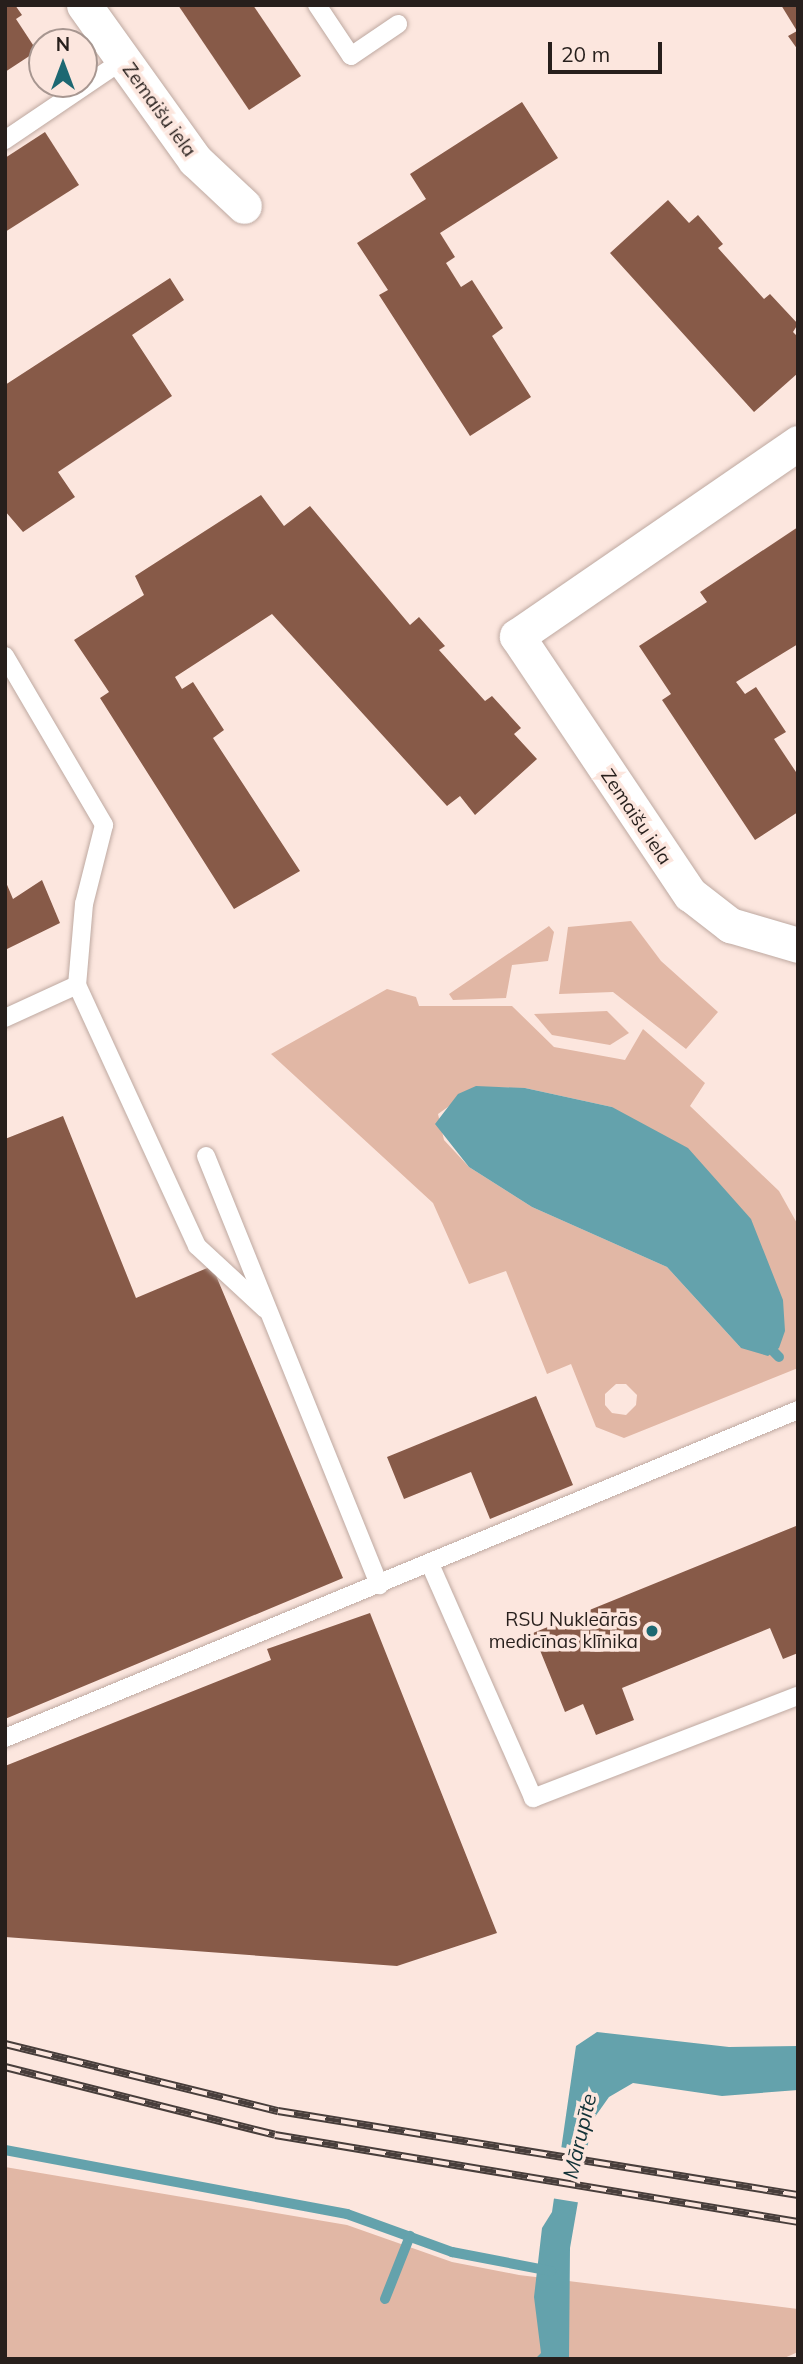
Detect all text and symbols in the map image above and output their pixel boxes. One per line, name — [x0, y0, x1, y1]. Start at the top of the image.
north arrow — [28, 28, 98, 98]
scale bar — [551, 28, 665, 72]
text: N — [56, 32, 70, 56]
text: 20 m — [561, 41, 610, 67]
street label: Zemaišu iela — [117, 59, 201, 161]
street label: Zemaišu iela — [596, 765, 676, 869]
place label: RSU Nukleārās medicīnas klīnika — [489, 1609, 638, 1653]
marker: RSU Nukleārās medicīnas klīnika — [644, 1623, 660, 1639]
water label: Mārupīte — [557, 2091, 601, 2181]

